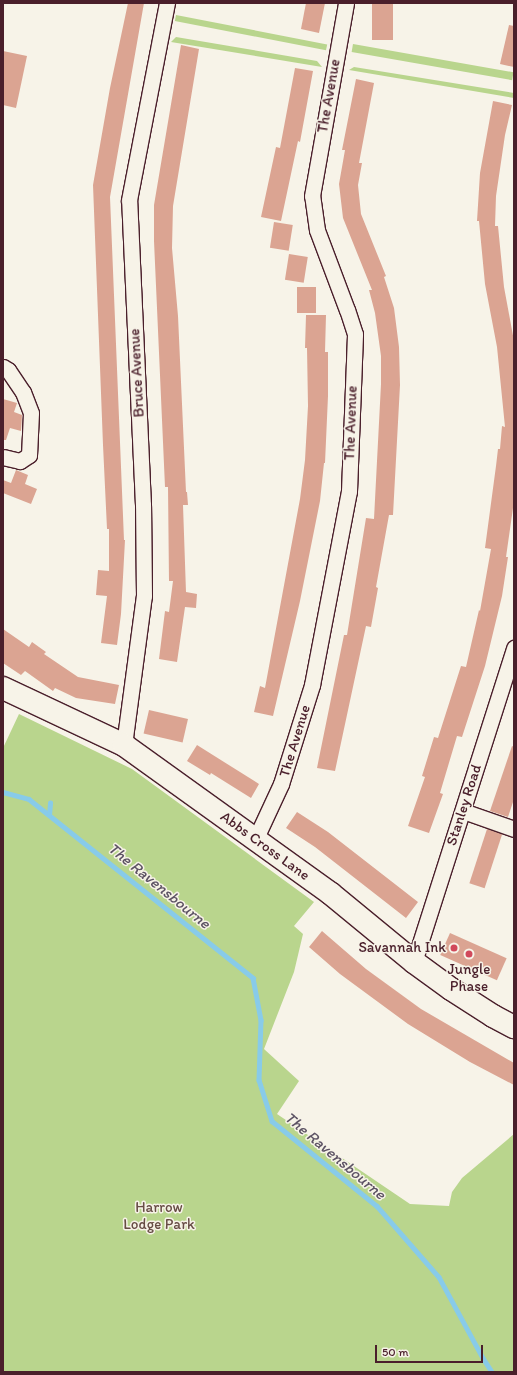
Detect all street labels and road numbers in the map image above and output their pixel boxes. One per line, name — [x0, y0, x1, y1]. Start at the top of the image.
street label: The Avenue — [314, 58, 344, 134]
street label: Bruce Avenue — [126, 329, 148, 417]
street label: The Avenue — [341, 386, 361, 460]
street label: The Avenue — [276, 703, 314, 779]
street label: Stanley Road — [442, 762, 486, 848]
street label: Abbs Cross Lane — [217, 807, 313, 885]

